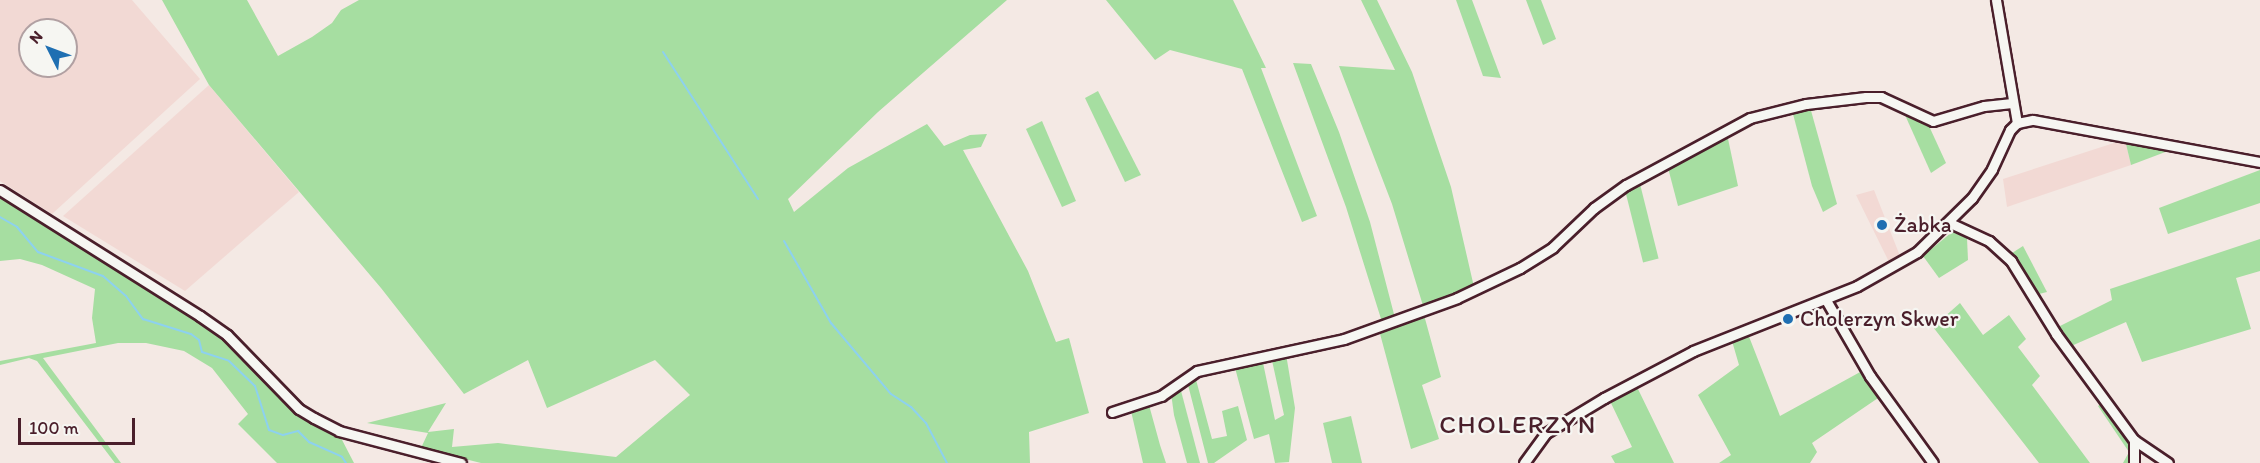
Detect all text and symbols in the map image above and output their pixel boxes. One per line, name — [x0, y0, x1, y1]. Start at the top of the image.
north arrow — [18, 18, 78, 78]
text: N — [25, 27, 46, 47]
place label: Żabka — [1894, 212, 1951, 238]
marker: Żabka — [1875, 218, 1889, 232]
place label: Cholerzyn Skwer — [1800, 306, 1959, 332]
marker: Cholerzyn Skwer — [1781, 312, 1795, 326]
scale bar — [21, 406, 138, 444]
district label: CHOLERZYN — [1439, 409, 1597, 441]
text: 100 m — [29, 417, 79, 439]

